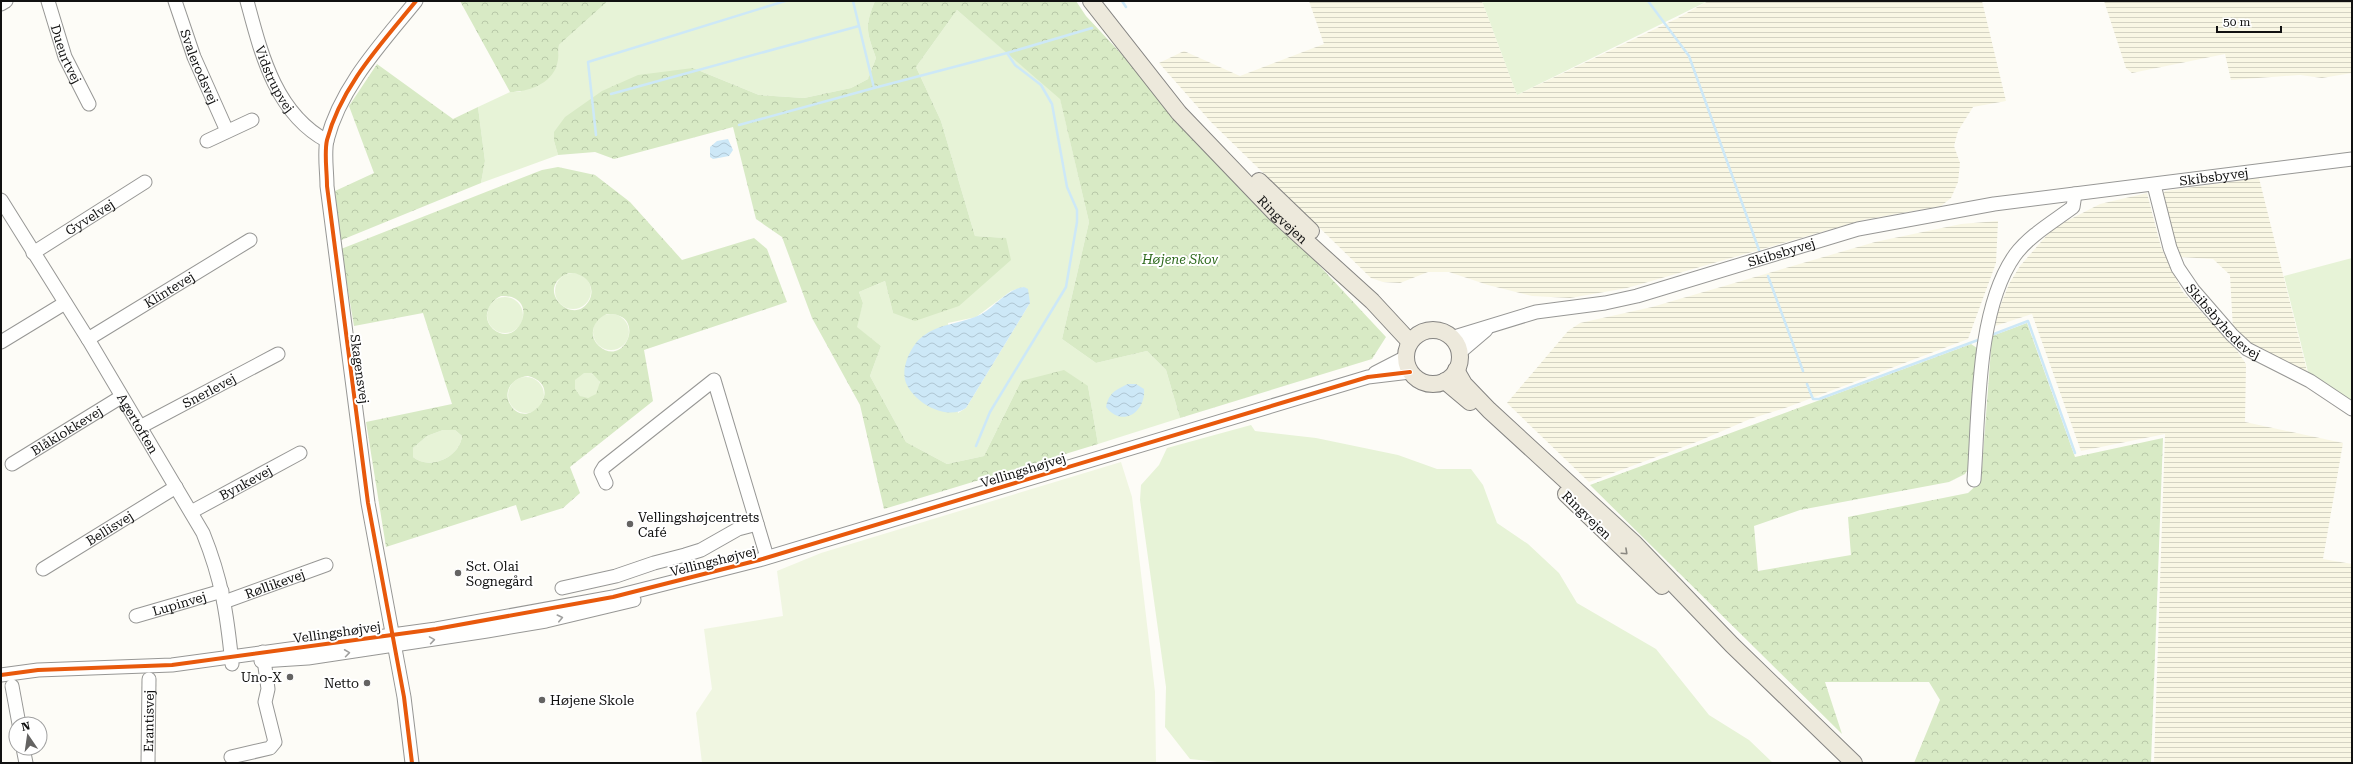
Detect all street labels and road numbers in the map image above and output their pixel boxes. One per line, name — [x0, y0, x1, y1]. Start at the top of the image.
street label: Dueurtvej — [48, 23, 84, 86]
street label: Svalerodsvej — [177, 27, 221, 106]
street label: Vidstrupvej — [252, 44, 297, 116]
street label: Skibsbyvej — [2178, 165, 2249, 189]
street label: Ringvejen — [1254, 193, 1311, 247]
street label: Gyvelvej — [63, 197, 117, 239]
street label: Skibsbyvej — [1746, 235, 1817, 270]
street label: Klintevej — [141, 269, 197, 311]
street label: Skibsbyhedevej — [2183, 281, 2263, 362]
street label: Skagensvej — [347, 333, 372, 405]
street label: Snerlevej — [180, 371, 238, 411]
street label: Agertoften — [114, 391, 161, 457]
street label: Blåklokkevej — [28, 403, 105, 458]
street label: Vellingshøjvej — [979, 450, 1068, 491]
street label: Bynkevej — [217, 463, 275, 503]
street label: Ringvejen — [1559, 488, 1615, 543]
street label: Bellisvej — [83, 508, 136, 549]
street label: Vellingshøjvej — [668, 544, 758, 579]
street label: Røllikevej — [243, 566, 307, 602]
street label: Lupinvej — [151, 589, 208, 619]
street label: Vellingshøjvej — [292, 619, 382, 646]
street label: Erantisvej — [141, 690, 157, 752]

